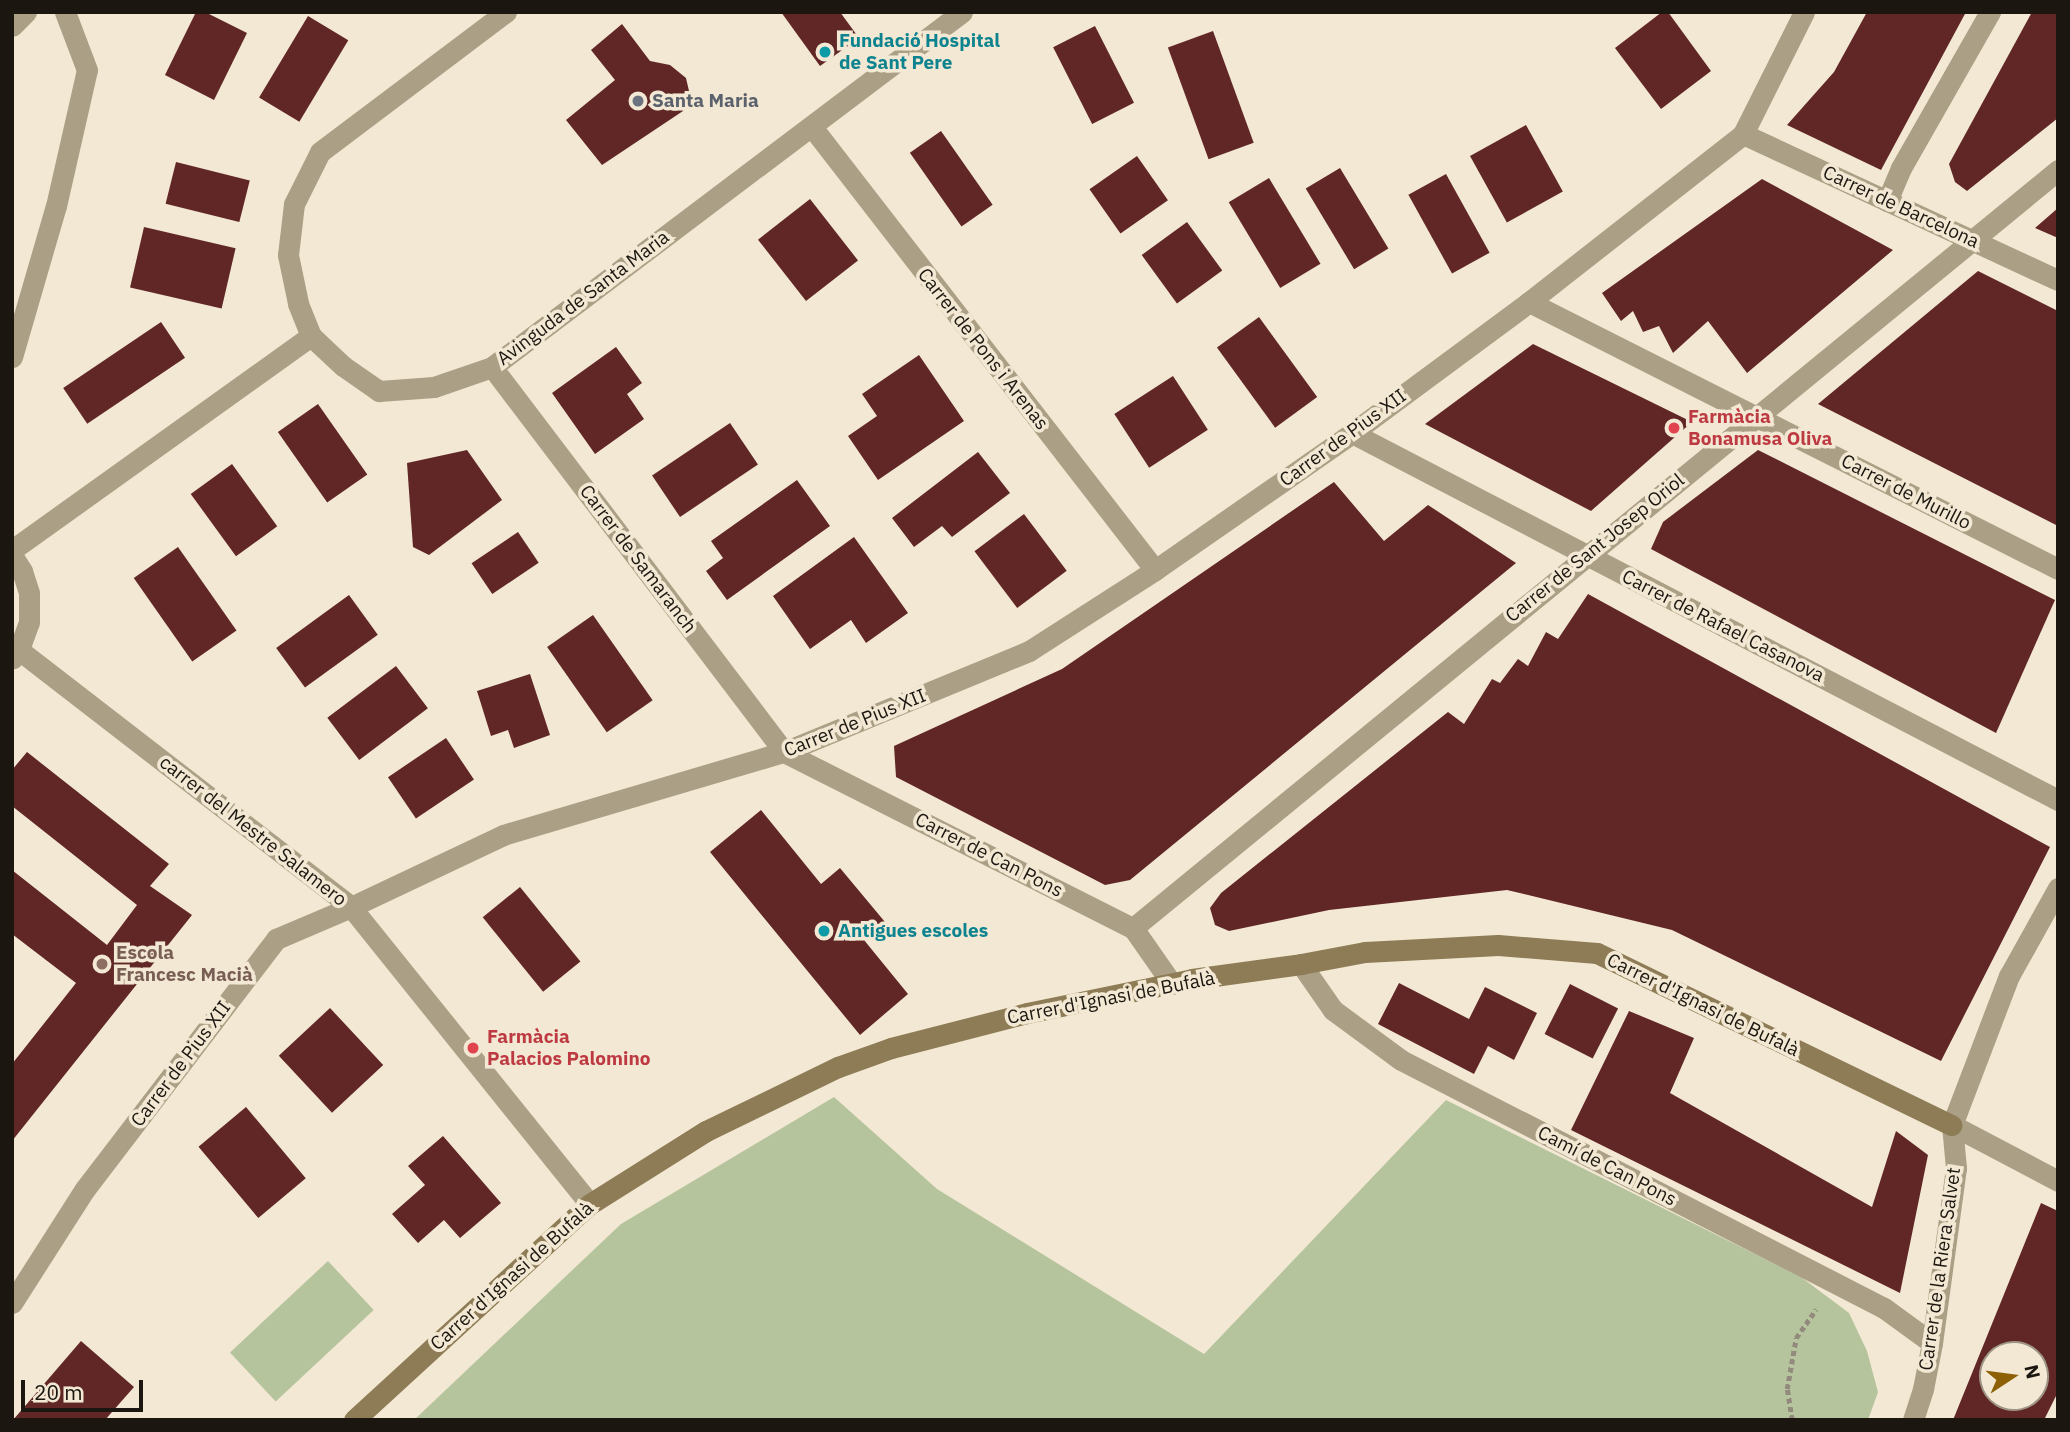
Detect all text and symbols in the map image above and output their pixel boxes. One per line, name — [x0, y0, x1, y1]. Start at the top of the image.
place label: Fundació Hospital de Sant Pere — [839, 30, 1000, 74]
marker: Fundació Hospital de Sant Pere — [817, 44, 833, 60]
place label: Santa Maria — [652, 90, 759, 112]
marker: Santa Maria — [630, 93, 646, 109]
street label: Carrer de Barcelona — [1819, 161, 1983, 253]
street label: Avinguda de Santa Maria — [492, 226, 674, 370]
street label: Carrer de Pons i Arenas — [913, 264, 1053, 434]
street label: Carrer de Pius XII — [1275, 384, 1411, 492]
place label: Farmàcia Bonamusa Oliva — [1688, 406, 1832, 450]
marker: Farmàcia Bonamusa Oliva — [1666, 420, 1682, 436]
street label: Carrer de Murillo — [1837, 450, 1975, 534]
street label: Carrer de Sant Josep Oriol — [1501, 469, 1689, 627]
street label: Carrer de Samaranch — [575, 480, 701, 638]
street label: Carrer de Rafael Casanova — [1618, 565, 1828, 687]
street label: Carrer de Pius XII — [781, 684, 929, 762]
street label: carrer del Mestre Salamero — [155, 751, 351, 911]
street label: Carrer de Can Pons — [911, 808, 1067, 902]
place label: Antigues escoles — [838, 920, 988, 942]
marker: Antigues escoles — [816, 923, 832, 939]
place label: Escola Francesc Macià — [116, 942, 253, 986]
street label: Carrer d'Ignasi de Bufalà — [1603, 948, 1803, 1062]
marker: Escola Francesc Macià — [94, 956, 110, 972]
street label: Carrer d'Ignasi de Bufalà — [1005, 967, 1217, 1029]
street label: Carrer de Pius XII — [126, 997, 236, 1131]
place label: Farmàcia Palacios Palomino — [487, 1026, 651, 1070]
marker: Farmàcia Palacios Palomino — [465, 1040, 481, 1056]
street label: Camí de Can Pons — [1534, 1121, 1680, 1211]
street label: Carrer de la Riera Salvet — [1914, 1166, 1966, 1372]
street label: Carrer d'Ignasi de Bufalà — [426, 1197, 598, 1355]
north arrow — [1979, 1341, 2049, 1411]
text: N — [2019, 1362, 2046, 1381]
scale bar — [24, 1366, 147, 1410]
text: 20 m — [34, 1378, 83, 1406]

